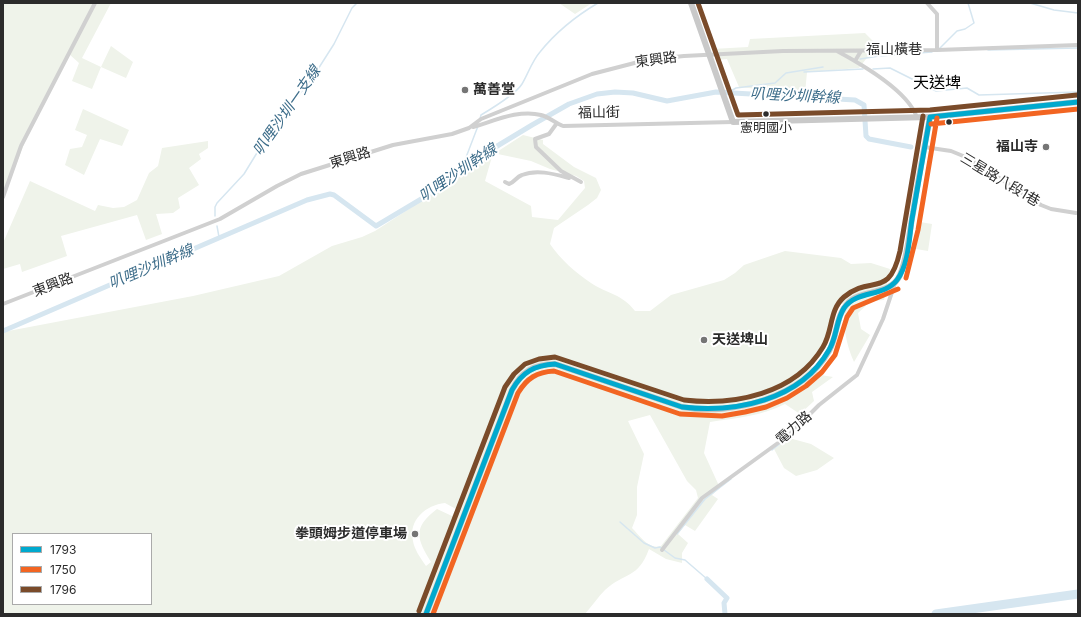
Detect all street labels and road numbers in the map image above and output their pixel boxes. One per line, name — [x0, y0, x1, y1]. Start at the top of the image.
street label: 福山橫巷 — [866, 42, 922, 58]
street label: 東興路 — [634, 49, 678, 71]
street label: 福山街 — [578, 104, 620, 122]
street label: 東興路 — [327, 144, 373, 172]
street label: 三星路八段1巷 — [957, 150, 1043, 210]
street label: 東興路 — [30, 270, 76, 300]
street label: 電力路 — [773, 408, 815, 448]

